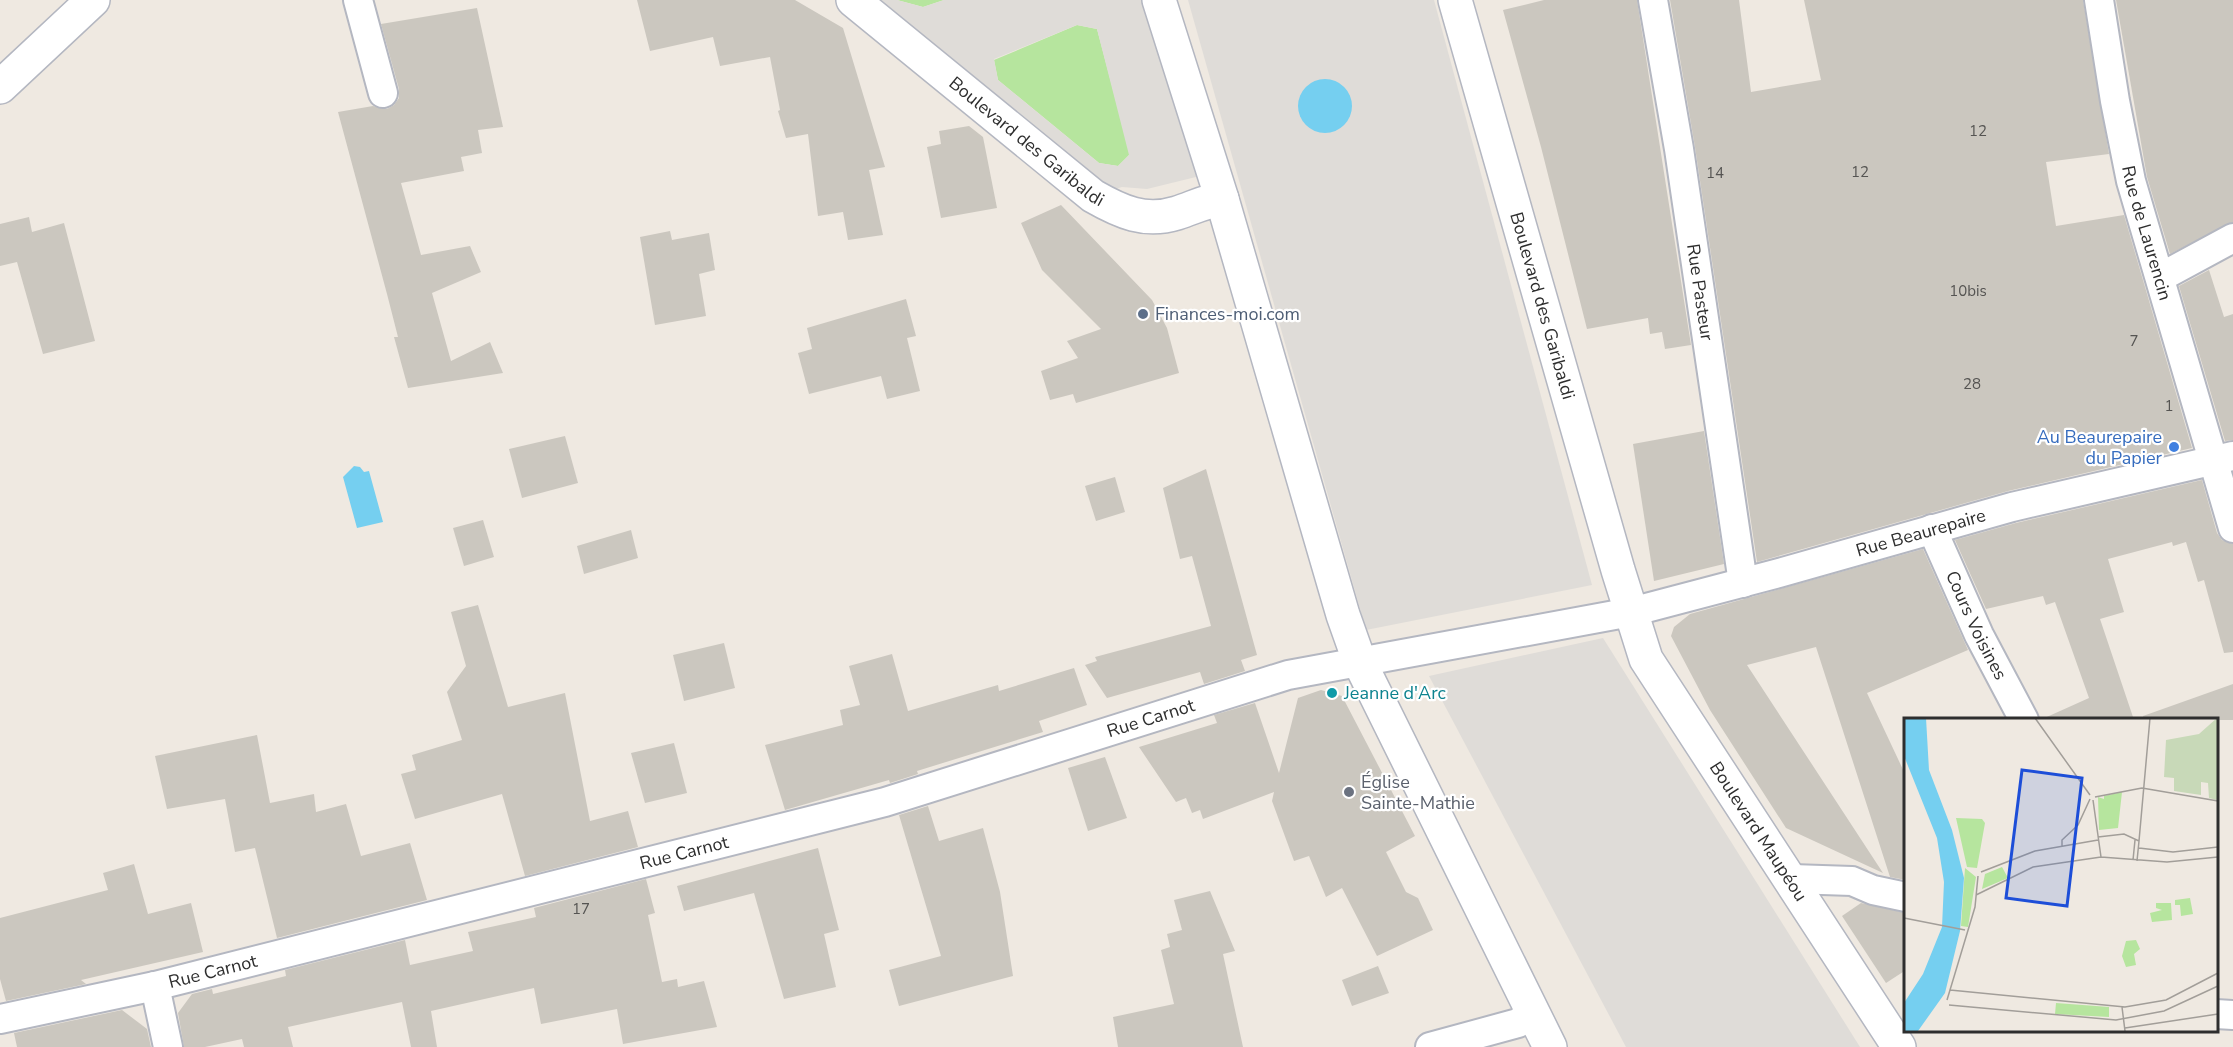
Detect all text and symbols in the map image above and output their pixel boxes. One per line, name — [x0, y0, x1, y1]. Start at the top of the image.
street label: Boulevard des Garibaldi — [944, 71, 1109, 212]
house number: 12 — [1969, 121, 1987, 141]
house number: 12 — [1851, 162, 1869, 182]
house number: 14 — [1706, 163, 1724, 183]
street label: Rue de Laurencin — [2116, 163, 2177, 303]
street label: Boulevard des Garibaldi — [1504, 209, 1581, 402]
street label: Rue Pasteur — [1681, 242, 1719, 343]
house number: 10bis — [1949, 281, 1987, 301]
place label: Finances-moi.com — [1155, 302, 1300, 326]
marker: Finances-moi.com — [1136, 307, 1150, 321]
house number: 7 — [2129, 331, 2139, 351]
house number: 28 — [1963, 374, 1981, 394]
house number: 1 — [2164, 396, 2174, 416]
place label: Au Beaurepaire du Papier — [2037, 425, 2163, 470]
marker: Au Beaurepaire du Papier — [2167, 440, 2181, 454]
street label: Rue Beaurepaire — [1853, 503, 1988, 563]
street label: Cours Voisines — [1940, 567, 2013, 684]
place label: Jeanne d'Arc — [1343, 681, 1446, 705]
marker: Jeanne d'Arc — [1325, 686, 1339, 700]
street label: Rue Carnot — [1104, 693, 1198, 743]
inset map — [1904, 718, 2218, 1032]
street label: Boulevard Maupéou — [1704, 757, 1813, 906]
place label: Église Sainte-Mathie — [1361, 770, 1475, 815]
marker: Église Sainte-Mathie — [1342, 785, 1356, 799]
street label: Rue Carnot — [637, 830, 732, 875]
house number: 17 — [572, 899, 590, 919]
street label: Rue Carnot — [166, 949, 260, 994]

